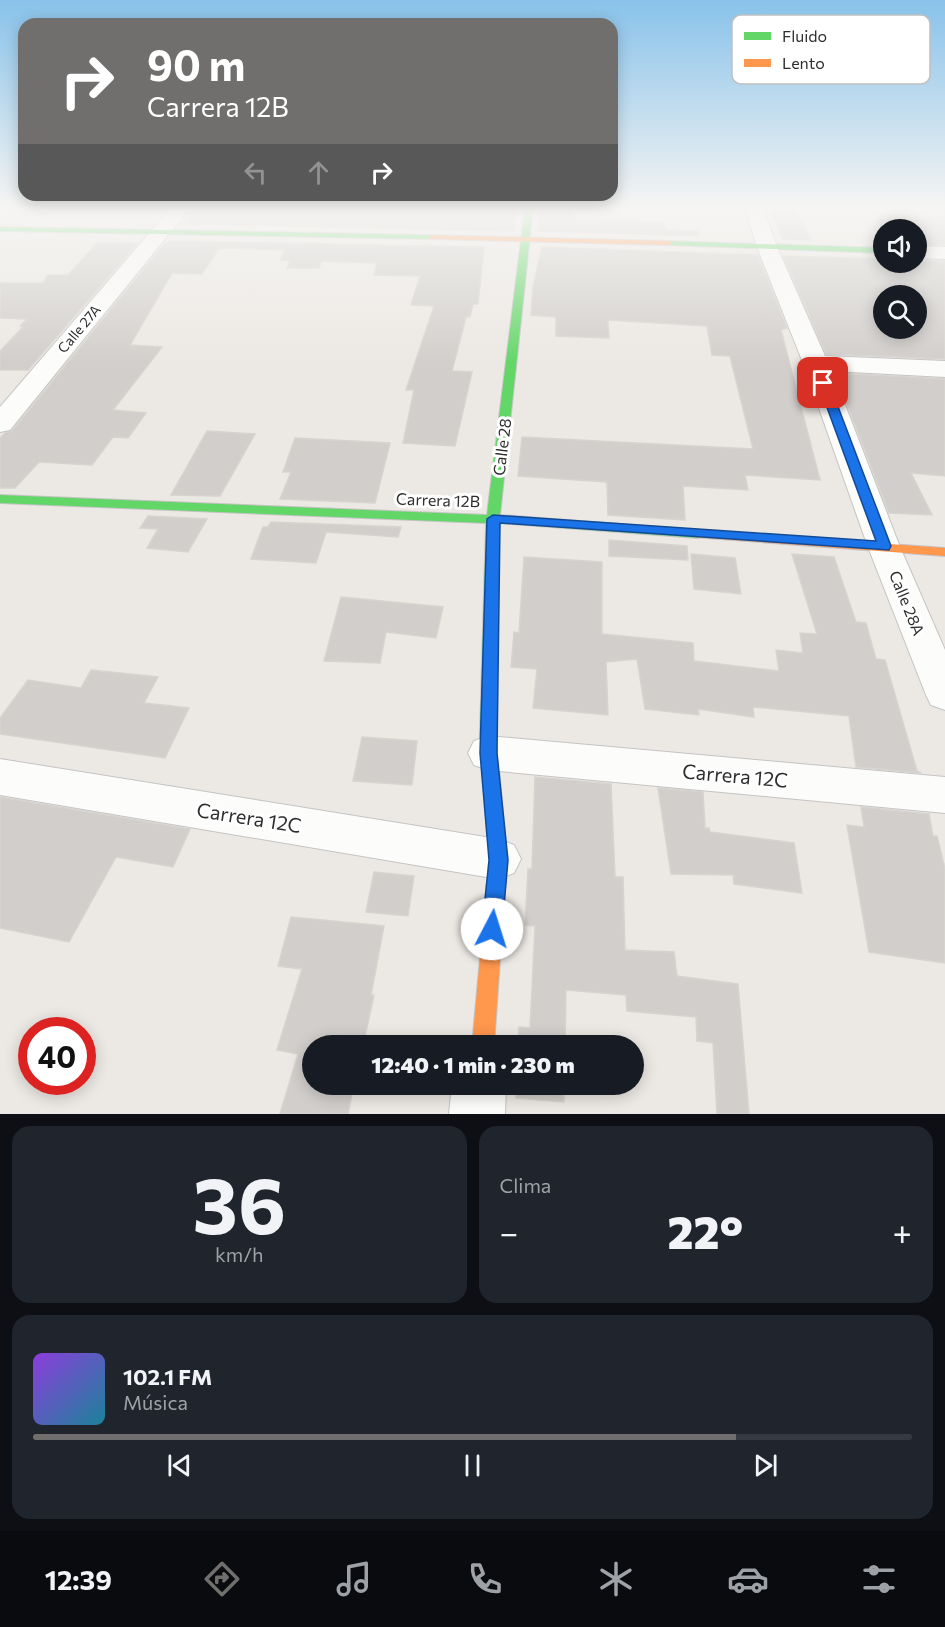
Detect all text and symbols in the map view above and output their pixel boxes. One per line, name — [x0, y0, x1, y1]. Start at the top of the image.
legend — [732, 15, 930, 84]
text: Fluido — [782, 26, 827, 45]
text: 90 m — [147, 38, 246, 90]
icon: right — [48, 42, 126, 120]
text: Lento — [782, 53, 825, 72]
text: Carrera 12B — [147, 90, 289, 123]
icon: left — [239, 156, 272, 189]
icon: ahead — [302, 156, 335, 189]
icon: right — [365, 156, 398, 189]
map controls — [873, 219, 927, 339]
button: sound — [873, 219, 927, 273]
button: search — [873, 285, 927, 339]
street label: Calle 27A — [54, 301, 104, 356]
pin — [797, 357, 848, 408]
icon: arrive — [806, 366, 839, 399]
street label: Calle 28 — [489, 417, 514, 477]
street label: Carrera 12B — [396, 489, 480, 510]
street label: Calle 28A — [886, 568, 929, 638]
street label: Carrera 12C — [681, 758, 789, 792]
street label: Carrera 12C — [195, 797, 303, 837]
position arrow — [460, 897, 524, 961]
speed limit sign: 40 — [18, 1017, 96, 1095]
text: 12:40 · 1 min · 230 m — [371, 1051, 575, 1078]
text: 36 — [192, 1155, 286, 1250]
text: Clima — [500, 1173, 551, 1197]
text: 22° — [668, 1203, 743, 1258]
text: − — [500, 1211, 518, 1252]
text: + — [893, 1211, 912, 1252]
text: km/h — [215, 1242, 264, 1266]
text: 102.1 FM — [123, 1363, 212, 1390]
text: Música — [123, 1390, 188, 1414]
icon: previous — [163, 1449, 196, 1482]
icon: pause — [456, 1449, 489, 1482]
icon: next — [749, 1449, 782, 1482]
icon: directions — [201, 1558, 243, 1600]
icon: music — [333, 1558, 375, 1600]
icon: phone — [464, 1558, 506, 1600]
icon: climate — [595, 1558, 637, 1600]
icon: car — [727, 1558, 769, 1600]
icon: filters — [858, 1558, 900, 1600]
text: 12:39 — [45, 1563, 112, 1596]

